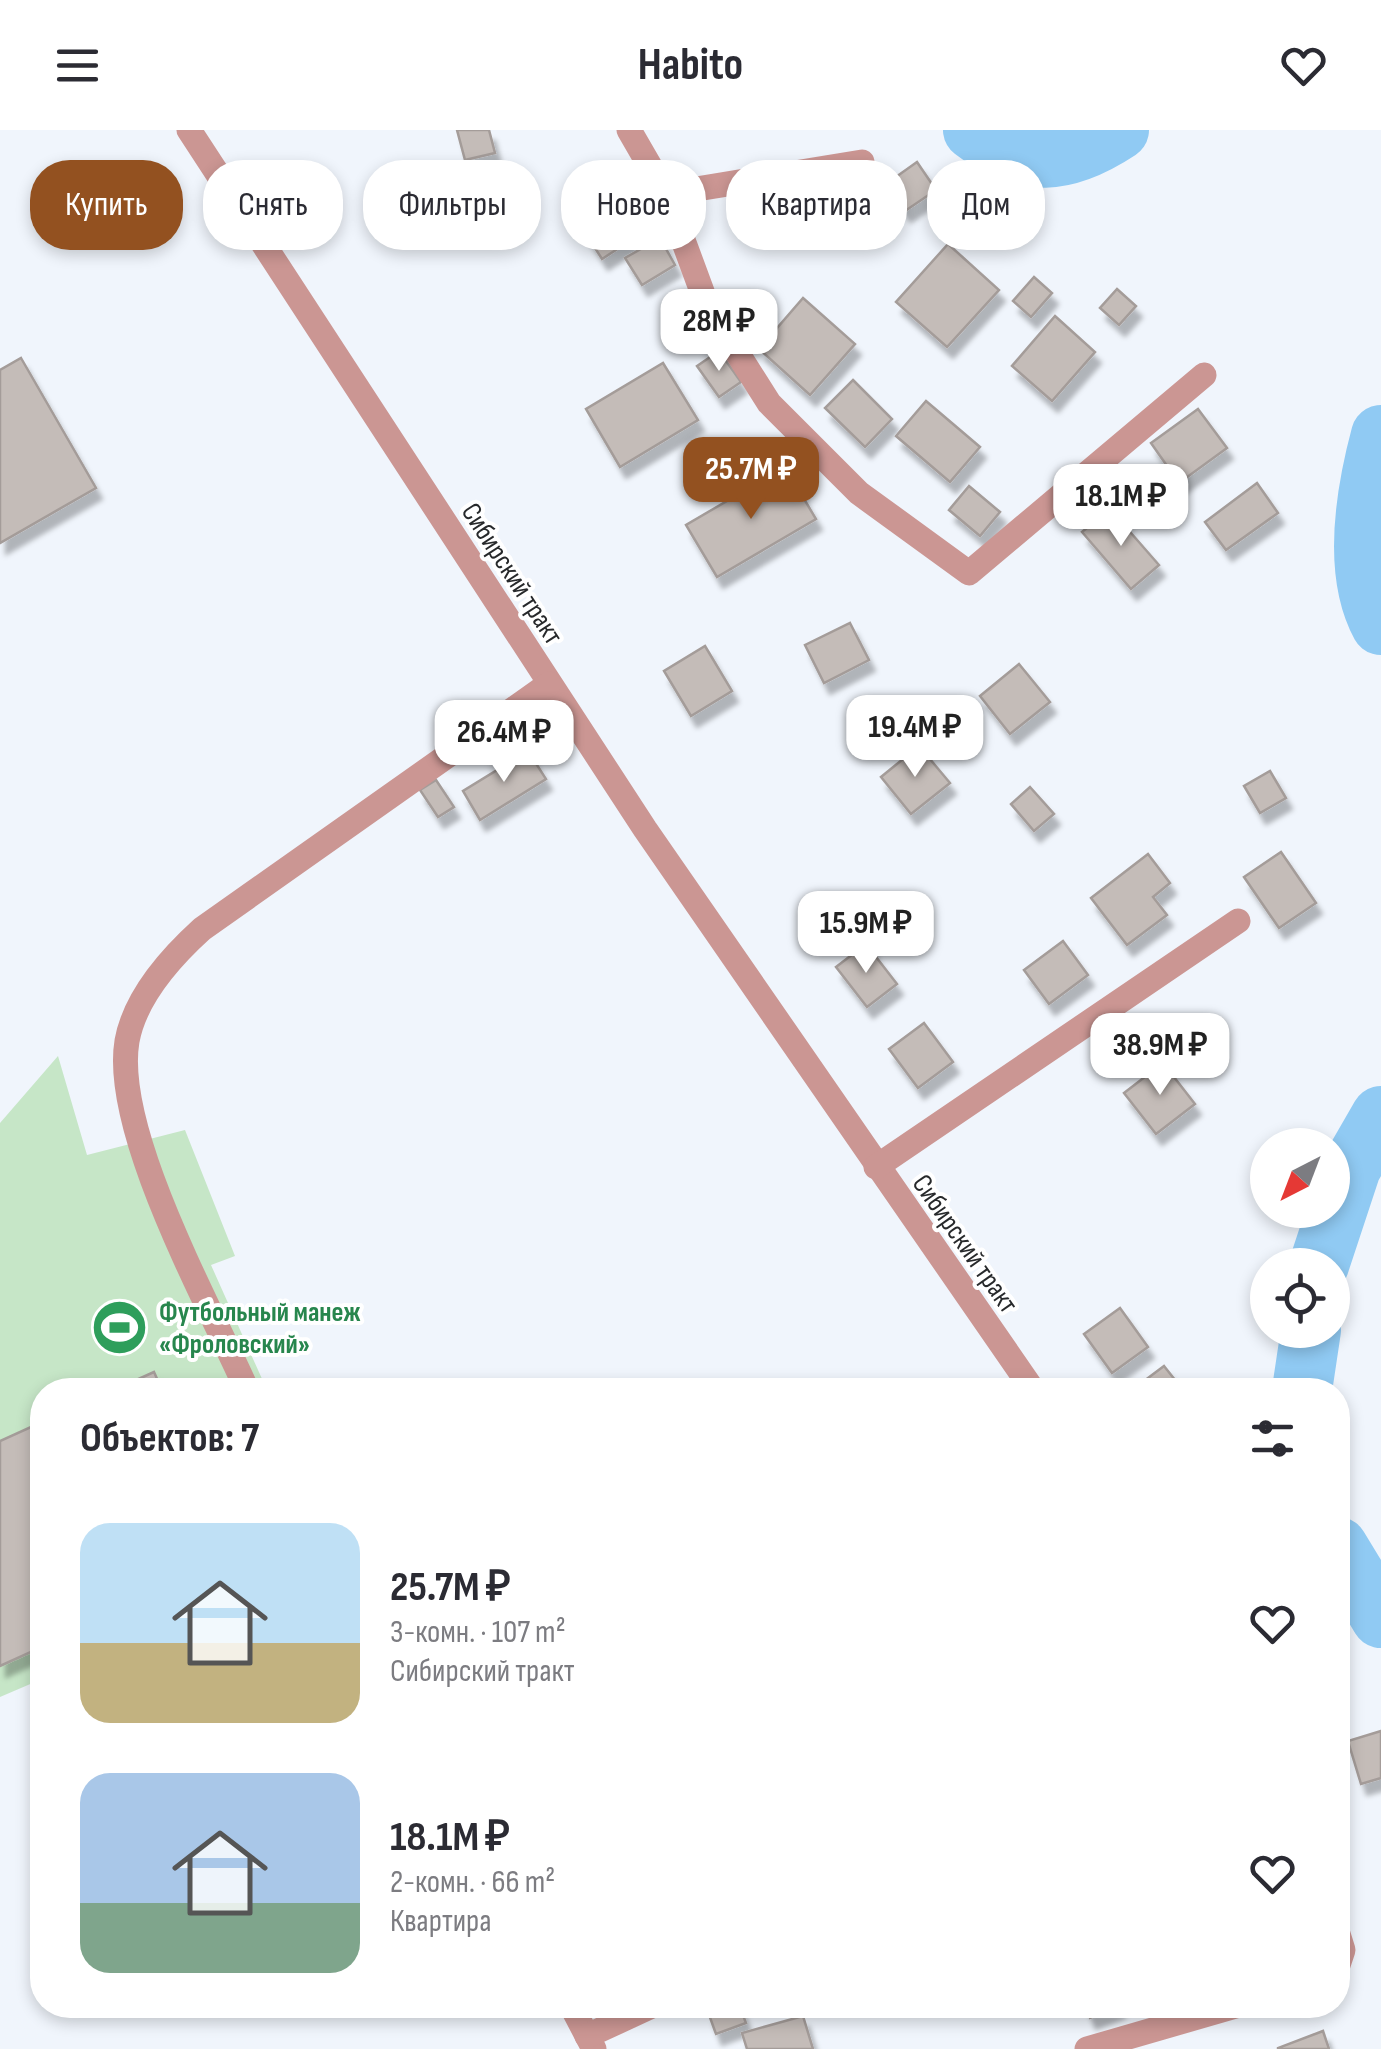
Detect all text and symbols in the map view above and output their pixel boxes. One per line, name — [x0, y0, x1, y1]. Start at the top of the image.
icon: menu — [50, 38, 105, 93]
text: Habito — [638, 38, 743, 93]
icon: heart — [1276, 38, 1331, 93]
chip: Купить — [30, 160, 183, 250]
chip: Снять — [203, 160, 343, 250]
chip: Фильтры — [363, 160, 541, 250]
chip: Новое — [561, 160, 706, 250]
chip: Квартира — [726, 160, 907, 250]
chip: Дом — [927, 160, 1045, 250]
pin: 28M ₽ — [649, 289, 789, 374]
text: 28M ₽ — [683, 302, 755, 341]
pin: 25.7M ₽ — [659, 437, 843, 522]
text: 25.7M ₽ — [705, 450, 797, 489]
pin: 18.1M ₽ — [1029, 464, 1213, 549]
text: 18.1M ₽ — [1075, 477, 1167, 516]
street label: Сибирский тракт — [454, 497, 570, 650]
pin: 19.4M ₽ — [823, 695, 1007, 780]
pin: 26.4M ₽ — [412, 700, 596, 785]
text: 19.4M ₽ — [868, 708, 962, 747]
text: 26.4M ₽ — [457, 713, 551, 752]
pin: 15.9M ₽ — [774, 891, 958, 976]
text: 15.9M ₽ — [820, 904, 912, 943]
pin: 38.9M ₽ — [1068, 1013, 1252, 1098]
text: 38.9M ₽ — [1112, 1026, 1208, 1065]
north arrow — [1250, 1128, 1350, 1228]
map controls — [1250, 1128, 1350, 1348]
street label: Сибирский тракт — [905, 1168, 1025, 1319]
button: locate — [1250, 1248, 1350, 1348]
place label: Футбольный манеж «Фроловский» — [159, 1296, 361, 1361]
sports icon: Футбольный манеж «Фроловский» — [90, 1297, 150, 1357]
icon: filters — [1245, 1411, 1300, 1466]
text: Объектов: 7 — [80, 1413, 259, 1464]
text: 25.7M ₽ — [390, 1562, 511, 1613]
icon: home — [160, 1563, 280, 1683]
icon: heart — [1245, 1596, 1300, 1651]
text: 3-комн. · 107 m² — [390, 1613, 566, 1652]
text: Сибирский тракт — [390, 1652, 574, 1691]
text: 18.1M ₽ — [390, 1812, 510, 1863]
icon: home — [160, 1813, 280, 1933]
icon: heart — [1245, 1846, 1300, 1901]
text: 2-комн. · 66 m² — [390, 1863, 555, 1902]
text: Квартира — [390, 1902, 492, 1941]

